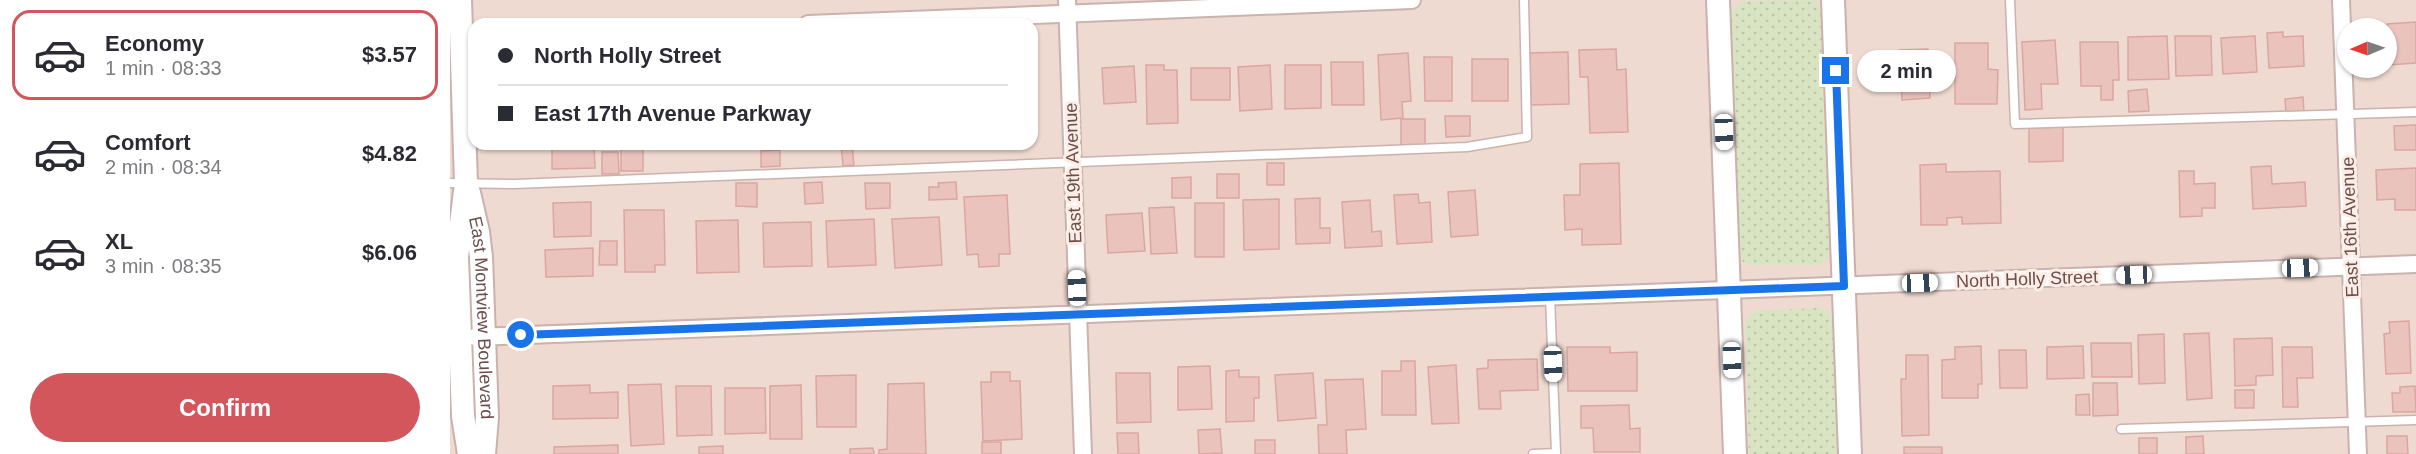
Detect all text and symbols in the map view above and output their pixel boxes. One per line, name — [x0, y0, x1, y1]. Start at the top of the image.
north arrow — [2337, 18, 2397, 78]
map controls — [2337, 18, 2397, 78]
icon: car — [33, 28, 87, 82]
text: Economy — [105, 31, 204, 56]
text: $3.57 — [362, 42, 417, 67]
text: North Holly Street — [534, 43, 721, 68]
callout: 2 min — [1857, 50, 1956, 92]
text: 1 min · 08:33 — [105, 57, 222, 79]
route end — [1822, 57, 1849, 84]
text: 2 min — [1880, 60, 1933, 82]
text: East 17th Avenue Parkway — [534, 101, 811, 126]
street label: East 19th Avenue — [1061, 102, 1085, 244]
car — [1714, 114, 1734, 150]
icon: car — [33, 127, 87, 181]
text: Comfort — [105, 130, 191, 155]
text: $4.82 — [362, 141, 417, 166]
text: 2 min · 08:34 — [105, 156, 222, 178]
street label: East 16th Avenue — [2338, 156, 2362, 298]
street label: East Montview Boulevard — [465, 215, 497, 420]
icon: car — [33, 226, 87, 280]
text: XL — [105, 229, 133, 254]
text: $6.06 — [362, 240, 417, 265]
text: 3 min · 08:35 — [105, 255, 222, 277]
car — [2282, 258, 2318, 278]
car — [2116, 265, 2152, 285]
street label: North Holly Street — [1956, 267, 2098, 291]
car — [1067, 270, 1087, 306]
car — [1902, 273, 1938, 293]
route start — [507, 321, 534, 348]
car — [1722, 342, 1742, 378]
car — [1543, 346, 1563, 382]
button: Confirm — [30, 373, 420, 442]

